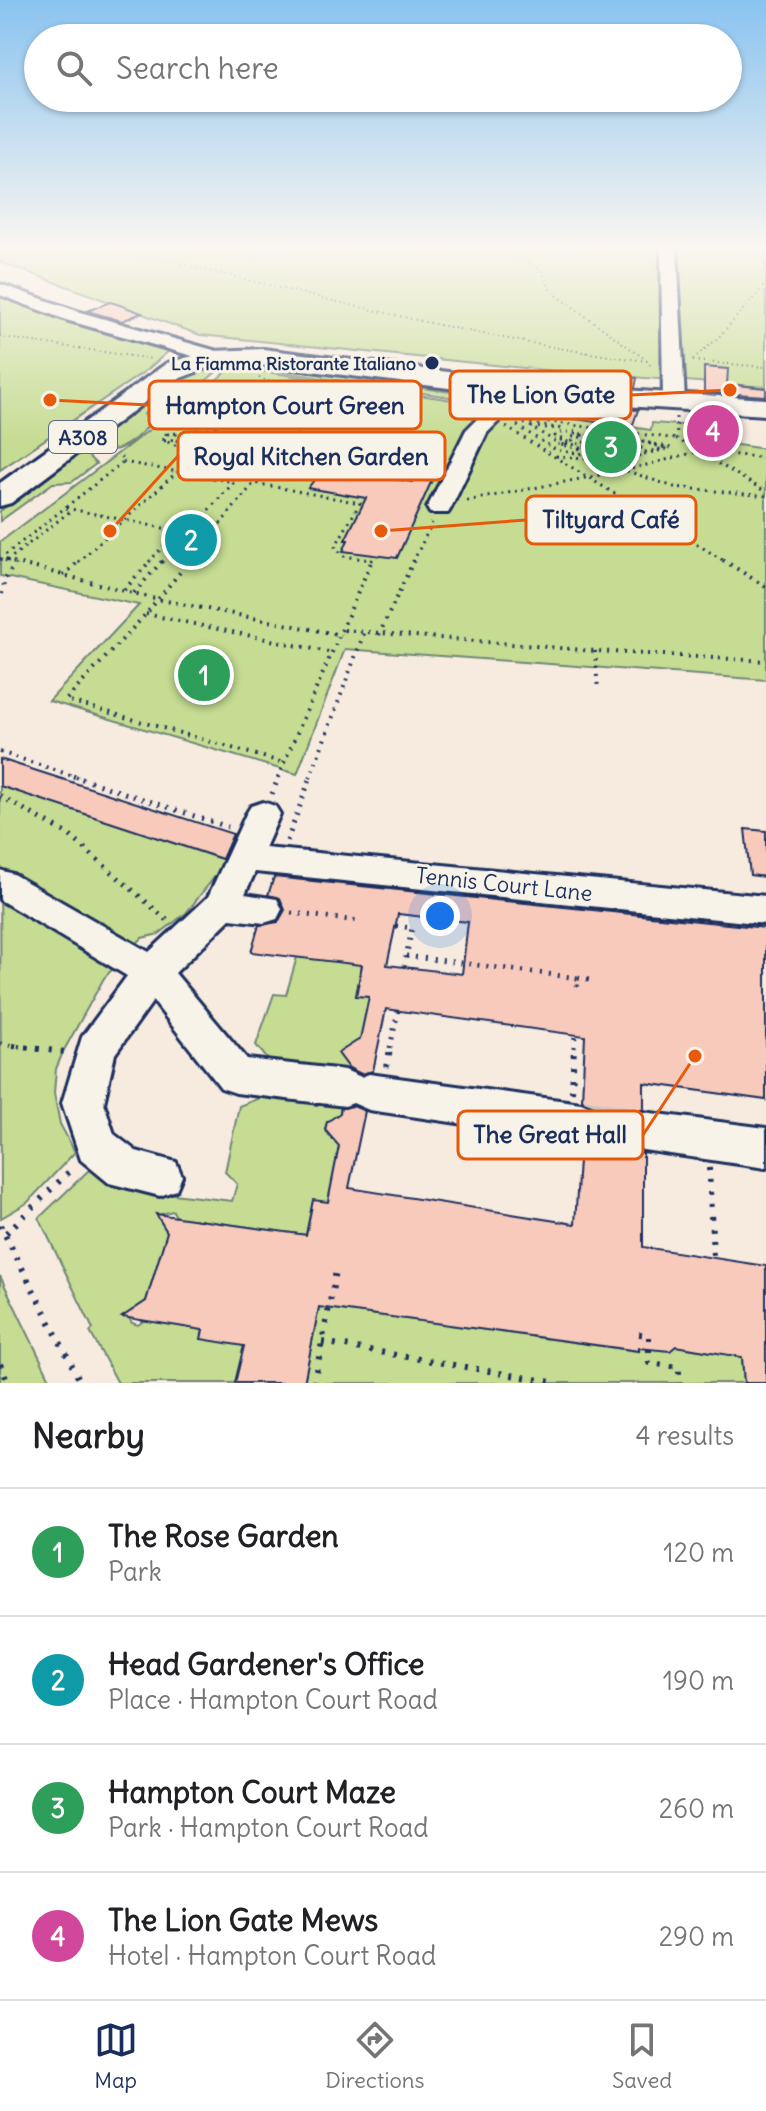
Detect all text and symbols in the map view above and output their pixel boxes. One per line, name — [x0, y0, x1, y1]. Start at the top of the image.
search box — [24, 24, 742, 112]
icon: search — [52, 46, 96, 90]
text: Search here — [116, 49, 279, 87]
place label: La Fiamma Ristorante Italiano — [171, 352, 416, 375]
marker: La Fiamma Ristorante Italiano — [423, 354, 441, 372]
callout: The Lion Gate — [450, 371, 631, 419]
text: The Lion Gate — [467, 379, 615, 409]
callout: Hampton Court Green — [149, 381, 421, 429]
text: Hampton Court Green — [165, 390, 405, 420]
pin: 4 — [687, 401, 739, 461]
pin: 3 — [585, 417, 637, 477]
road number: A308 — [49, 421, 117, 453]
callout: Royal Kitchen Garden — [178, 432, 445, 480]
text: Royal Kitchen Garden — [193, 441, 429, 471]
callout: Tiltyard Café — [526, 496, 696, 544]
text: Tiltyard Café — [542, 504, 680, 534]
pin: 2 — [165, 510, 217, 570]
pin: 1 — [178, 645, 230, 705]
street label: Tennis Court Lane — [414, 861, 594, 907]
your location — [420, 896, 460, 936]
callout: The Great Hall — [458, 1111, 643, 1159]
text: The Great Hall — [473, 1119, 627, 1149]
text: Nearby — [32, 1414, 145, 1457]
text: 4 results — [636, 1419, 734, 1452]
text: The Rose Garden — [108, 1517, 339, 1555]
text: 1 — [53, 1536, 63, 1569]
text: 120 m — [663, 1536, 734, 1569]
text: Park — [108, 1555, 162, 1588]
text: Head Gardener's Office — [108, 1645, 424, 1683]
text: 2 — [51, 1664, 65, 1697]
text: 190 m — [663, 1664, 734, 1697]
text: Place · Hampton Court Road — [108, 1683, 438, 1716]
text: Hampton Court Maze — [108, 1773, 396, 1811]
text: 3 — [51, 1792, 65, 1825]
text: 260 m — [659, 1792, 734, 1825]
text: Park · Hampton Court Road — [108, 1811, 429, 1844]
text: The Lion Gate Mews — [108, 1901, 378, 1939]
text: 4 — [50, 1920, 66, 1953]
text: 290 m — [659, 1920, 734, 1953]
text: Hotel · Hampton Court Road — [108, 1939, 436, 1972]
tab: Map — [94, 2018, 138, 2094]
tab: Directions — [325, 2018, 425, 2094]
tab: Saved — [612, 2018, 672, 2094]

